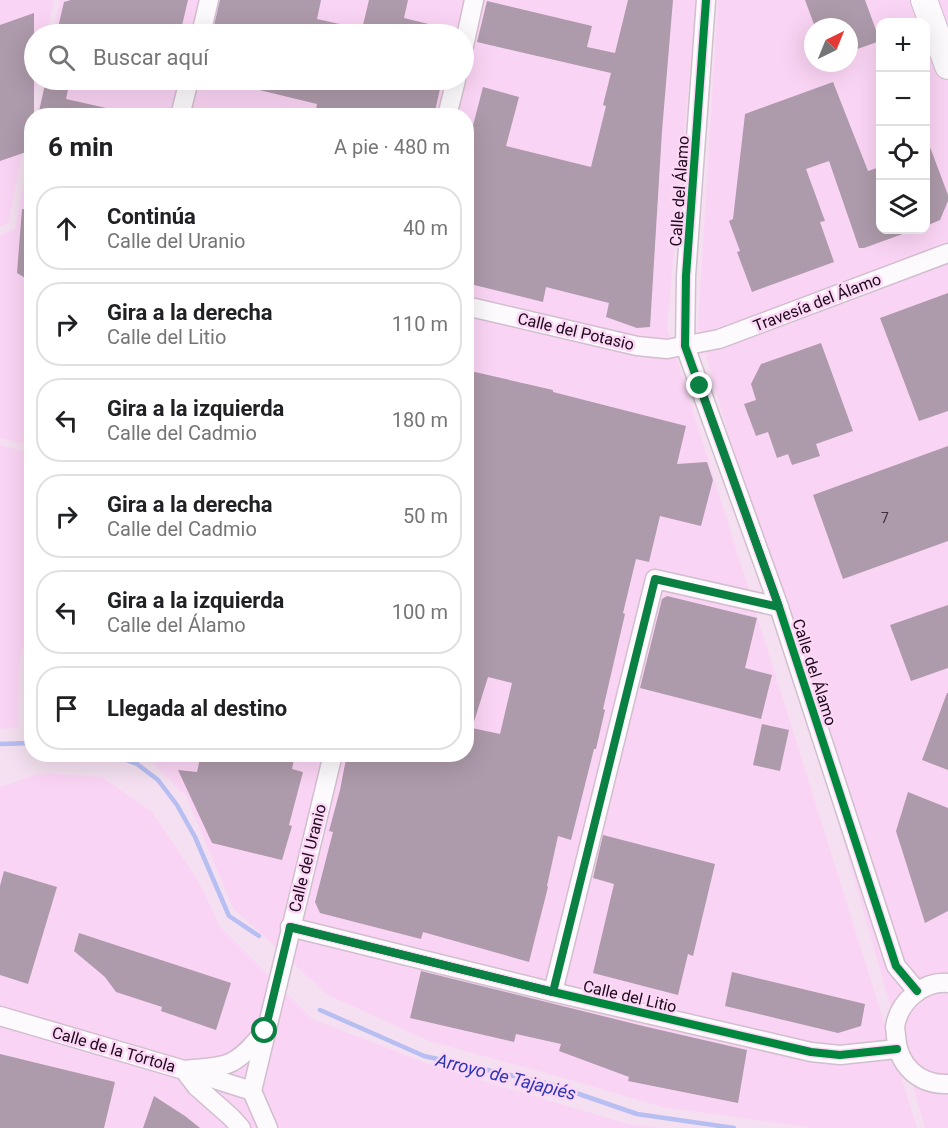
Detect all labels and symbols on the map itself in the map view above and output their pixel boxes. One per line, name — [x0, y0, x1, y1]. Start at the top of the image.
north arrow — [804, 18, 858, 72]
street label: Calle del Álamo — [666, 135, 693, 247]
street label: Travesía del Álamo — [751, 269, 884, 336]
street label: Calle del Potasio — [516, 309, 636, 354]
route end — [686, 372, 712, 398]
house number: 7 — [881, 510, 889, 526]
street label: Calle del Álamo — [788, 616, 841, 728]
street label: Calle del Uranio — [285, 802, 330, 914]
street label: Calle del Litio — [581, 976, 679, 1016]
route start — [251, 1017, 277, 1043]
street label: Calle de la Tórtola — [50, 1023, 178, 1076]
water label: Arroyo de Tajapiés — [433, 1049, 578, 1104]

